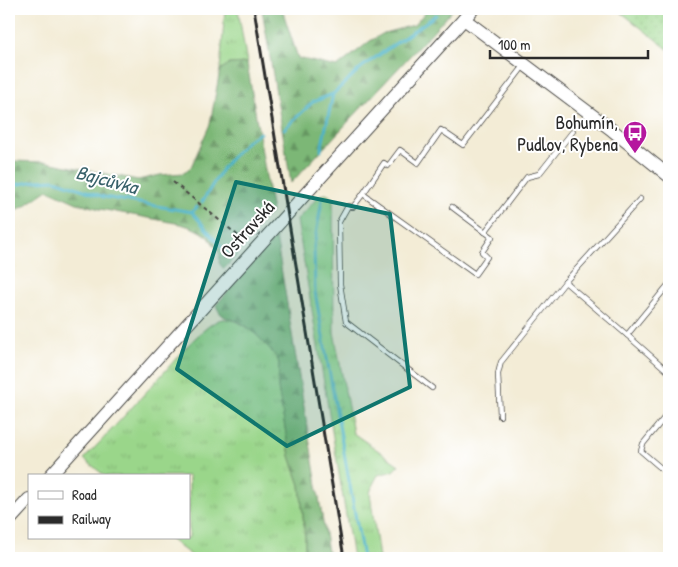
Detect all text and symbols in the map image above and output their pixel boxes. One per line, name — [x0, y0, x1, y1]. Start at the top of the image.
scale bar — [490, 28, 648, 60]
text: 100 m — [498, 34, 531, 55]
place label: Bohumín, Pudlov, Rybena — [517, 109, 619, 157]
bus stop icon: Bohumín, Pudlov, Rybena — [622, 120, 648, 154]
water label: Bajcůvka — [73, 158, 143, 201]
street label: Ostravská — [214, 194, 280, 263]
legend — [28, 474, 190, 540]
text: Road — [72, 484, 97, 505]
text: Railway — [72, 508, 111, 529]

